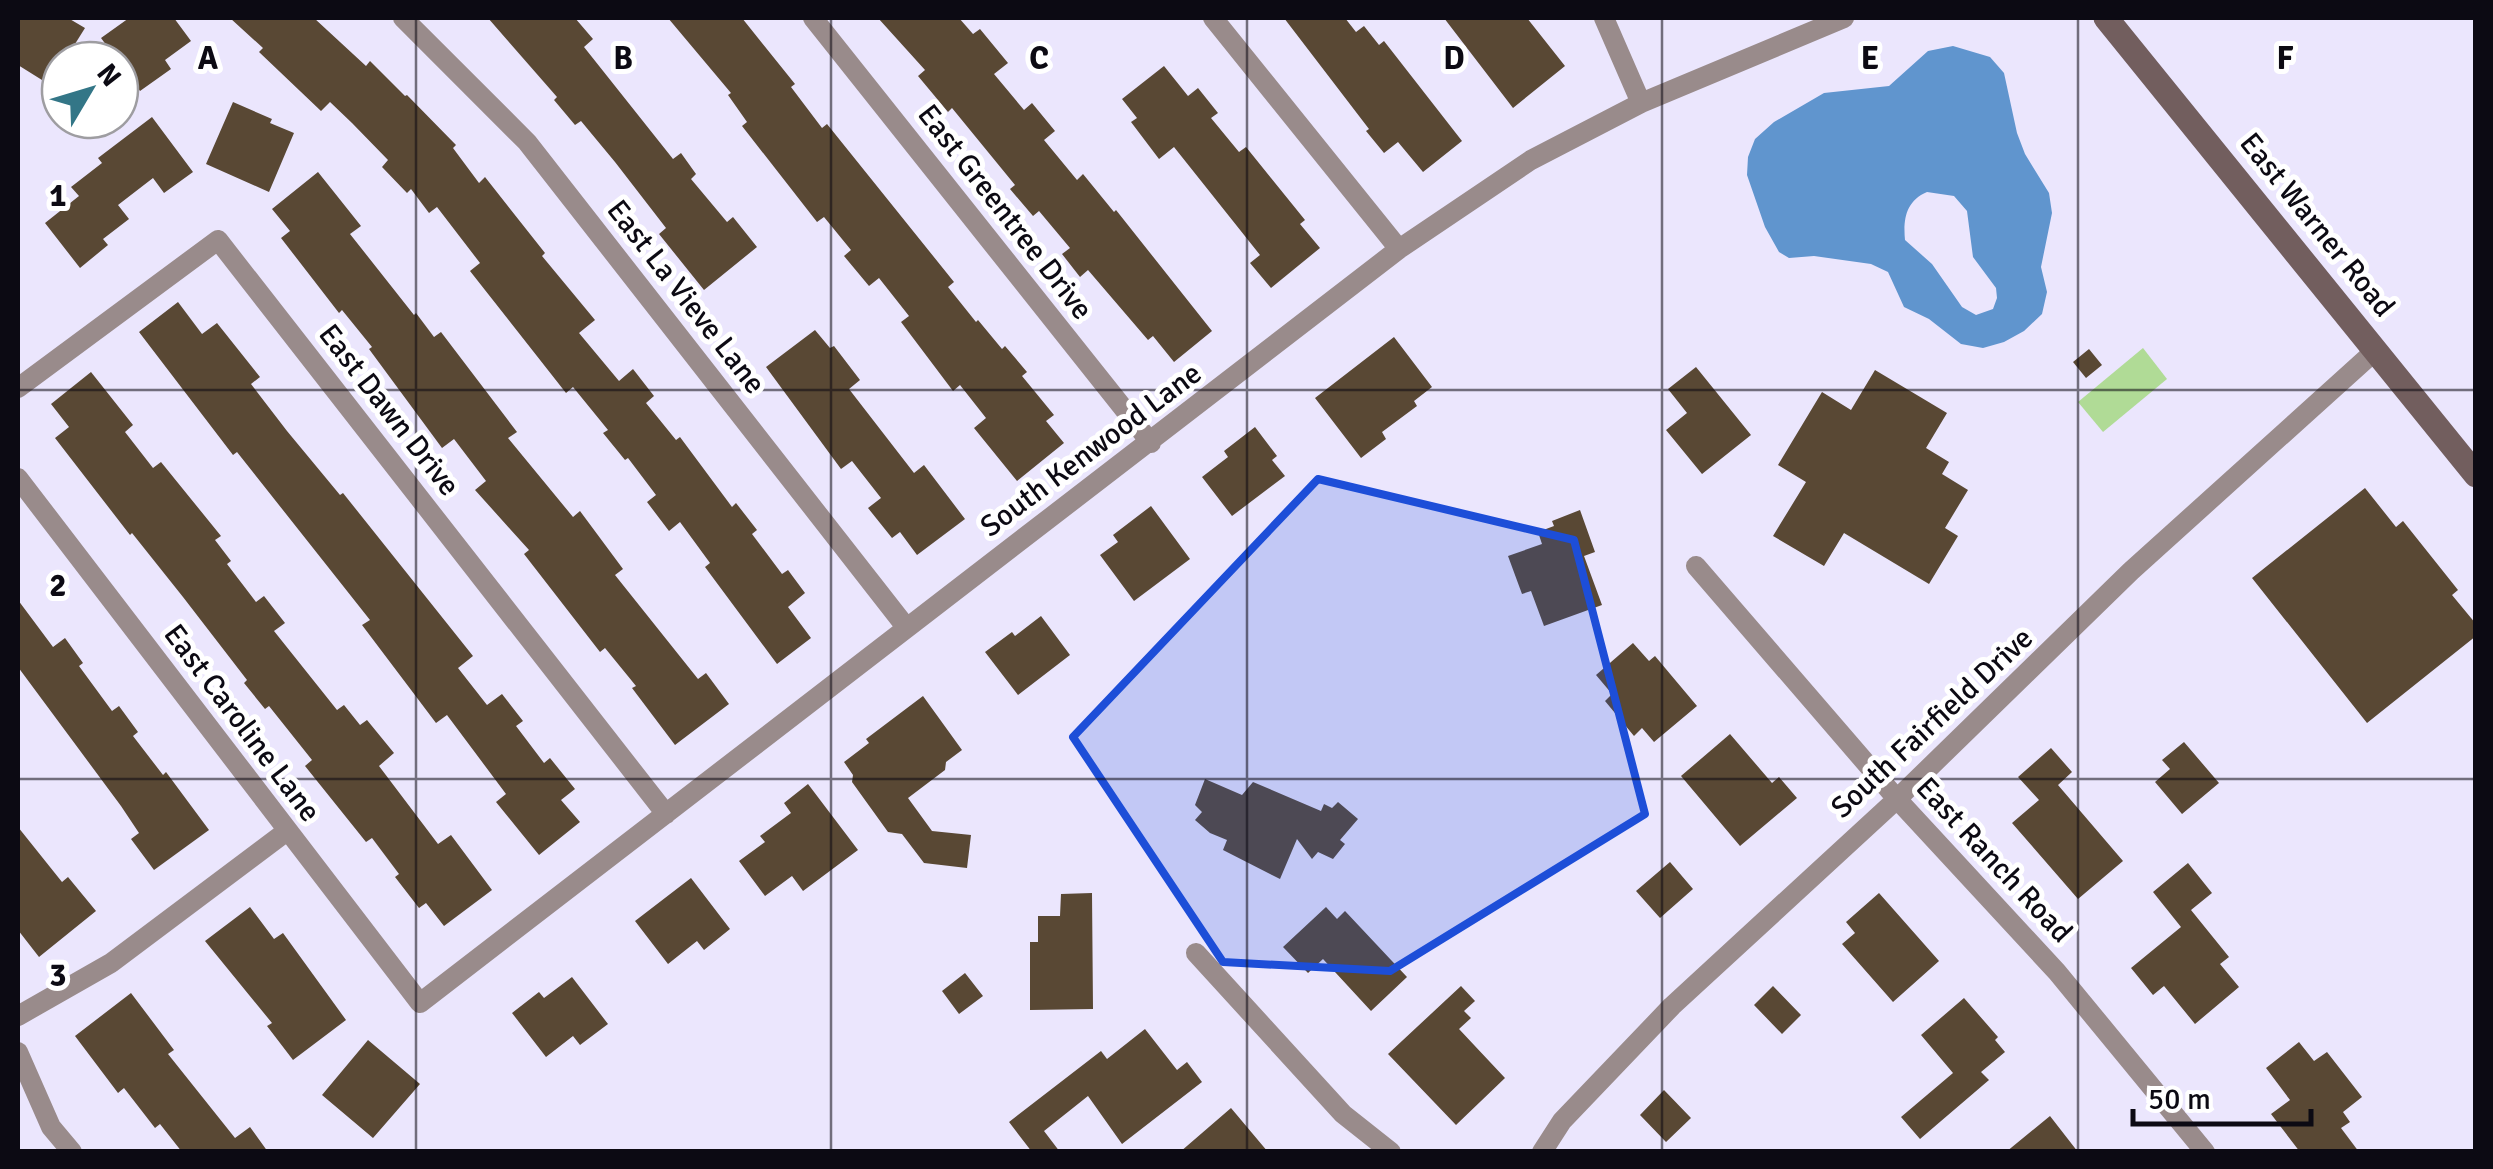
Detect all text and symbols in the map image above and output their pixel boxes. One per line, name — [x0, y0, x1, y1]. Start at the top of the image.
text: A — [198, 39, 219, 78]
text: B — [613, 39, 633, 78]
text: C — [1029, 39, 1049, 78]
text: D — [1443, 39, 1465, 78]
text: E — [1861, 39, 1879, 78]
text: F — [2276, 39, 2294, 78]
north arrow — [40, 40, 140, 140]
text: N — [90, 57, 128, 93]
street label: East Greentree Drive — [909, 97, 1101, 327]
street label: East Warner Road — [2231, 126, 2403, 324]
text: 1 — [49, 176, 67, 215]
street label: East La Vieve Lane — [599, 193, 773, 401]
street label: East Dawn Drive — [310, 317, 468, 503]
street label: South Kenwood Lane — [973, 355, 1209, 545]
text: 2 — [49, 566, 67, 605]
street label: East Caroline Lane — [156, 617, 328, 829]
street label: South Fairfield Drive — [1823, 620, 2041, 826]
street label: East Ranch Road — [1908, 770, 2080, 950]
text: 3 — [49, 956, 67, 995]
scale bar — [2133, 1064, 2310, 1126]
text: 50 m — [2148, 1081, 2211, 1118]

